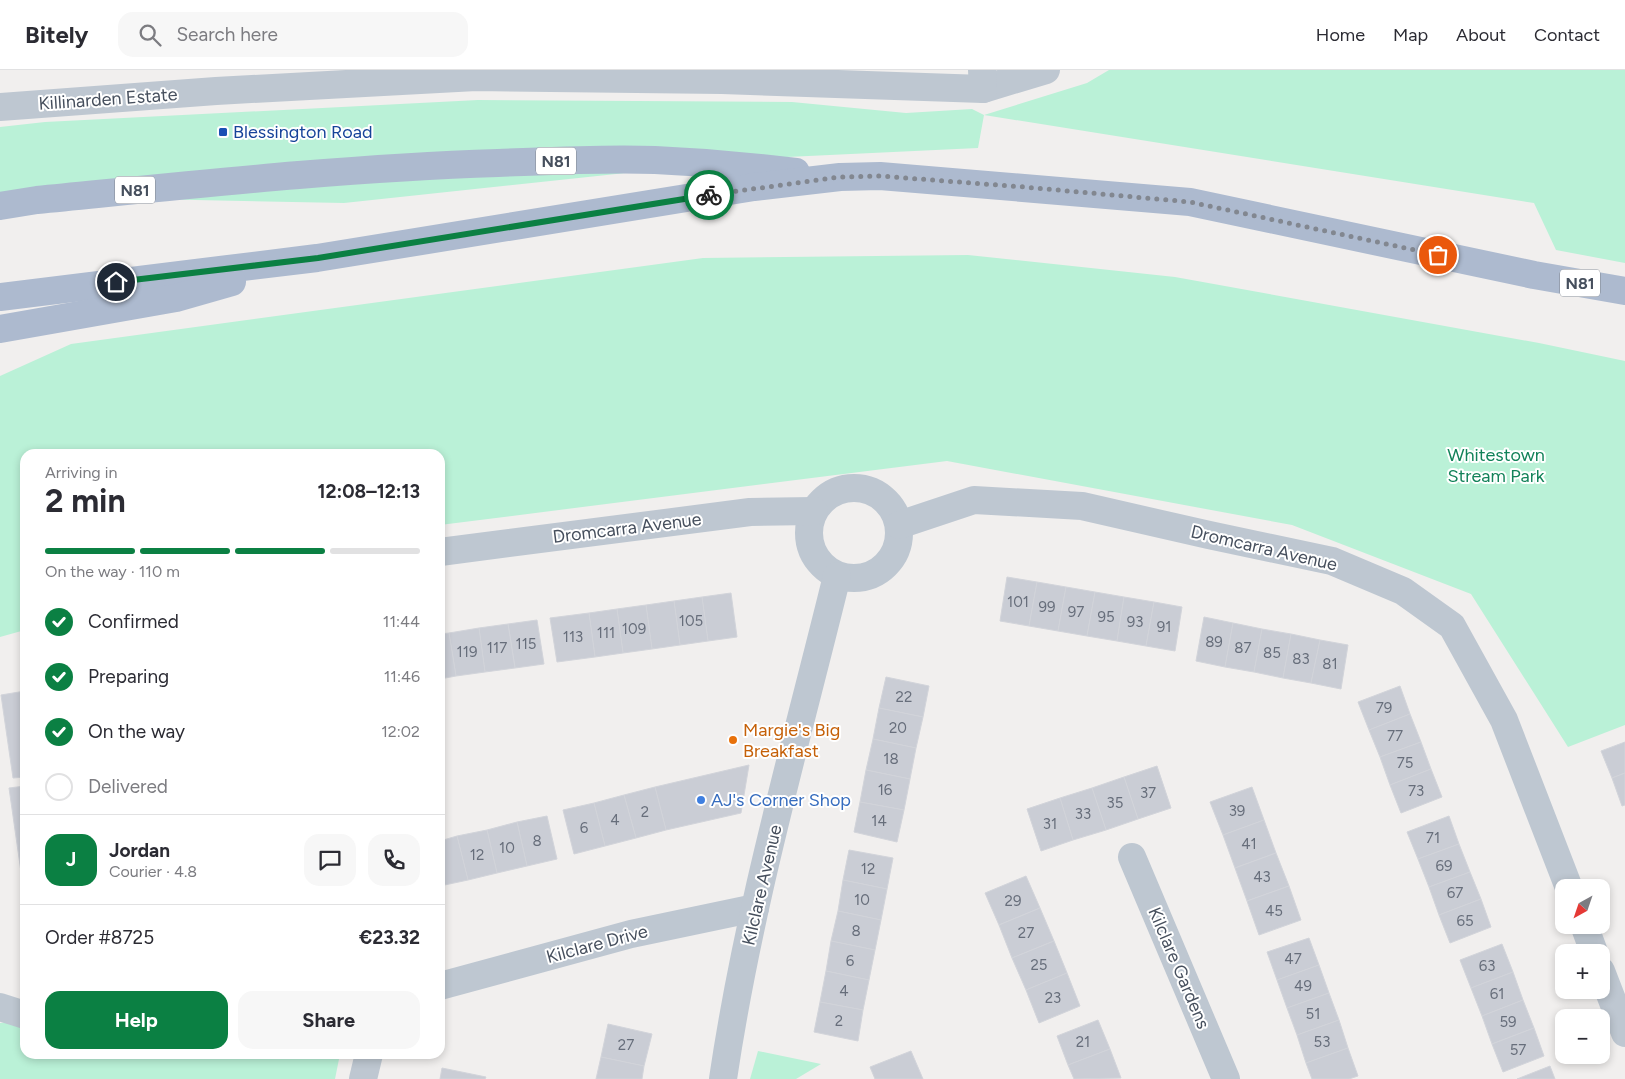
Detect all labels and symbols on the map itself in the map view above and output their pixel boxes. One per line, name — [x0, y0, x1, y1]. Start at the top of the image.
street label: Killinarden Estate — [38, 83, 178, 115]
place label: Blessington Road — [233, 121, 372, 143]
marker: Blessington Road — [217, 126, 229, 138]
road number: N81 — [536, 148, 576, 174]
courier — [684, 170, 734, 220]
road number: N81 — [115, 176, 155, 204]
pin — [1417, 234, 1459, 276]
pin — [95, 261, 137, 303]
road number: N81 — [1560, 270, 1600, 297]
park label: Whitestown Stream Park — [1447, 444, 1545, 487]
street label: Dromcarra Avenue — [551, 508, 703, 548]
street label: Dromcarra Avenue — [1189, 520, 1340, 576]
house number: 101 — [1007, 593, 1029, 611]
house number: 99 — [1039, 598, 1055, 616]
house number: 97 — [1068, 603, 1084, 621]
house number: 95 — [1097, 608, 1115, 626]
house number: 105 — [679, 612, 703, 630]
house number: 93 — [1127, 613, 1143, 631]
house number: 91 — [1157, 618, 1171, 636]
house number: 109 — [622, 620, 646, 638]
house number: 111 — [597, 624, 615, 642]
house number: 113 — [563, 628, 583, 646]
house number: 89 — [1205, 633, 1223, 651]
house number: 115 — [515, 635, 537, 653]
house number: 117 — [487, 639, 507, 657]
house number: 87 — [1234, 639, 1252, 657]
house number: 119 — [457, 643, 477, 661]
house number: 85 — [1263, 644, 1281, 662]
house number: 83 — [1292, 650, 1310, 668]
house number: 81 — [1322, 655, 1338, 673]
house number: 22 — [896, 688, 912, 706]
house number: 79 — [1376, 699, 1392, 717]
place label: Margie's Big Breakfast — [743, 719, 840, 762]
house number: 20 — [889, 719, 907, 737]
house number: 77 — [1387, 727, 1403, 745]
marker: Margie's Big Breakfast — [727, 734, 739, 746]
house number: 18 — [883, 750, 899, 768]
house number: 75 — [1397, 754, 1413, 772]
house number: 16 — [878, 781, 893, 799]
house number: 73 — [1408, 782, 1424, 800]
house number: 37 — [1140, 784, 1156, 802]
place label: AJ's Corner Shop — [711, 789, 851, 811]
marker: AJ's Corner Shop — [695, 794, 707, 806]
house number: 35 — [1107, 794, 1123, 812]
house number: 39 — [1229, 802, 1245, 820]
house number: 2 — [641, 803, 649, 821]
house number: 33 — [1075, 805, 1091, 823]
house number: 4 — [610, 811, 620, 829]
house number: 14 — [871, 812, 887, 830]
house number: 31 — [1043, 815, 1057, 833]
house number: 6 — [580, 819, 589, 837]
street label: Kilclare Avenue — [737, 822, 787, 948]
house number: 71 — [1426, 829, 1440, 847]
house number: 8 — [532, 832, 542, 850]
house number: 41 — [1241, 835, 1257, 853]
house number: 10 — [499, 839, 515, 857]
house number: 12 — [470, 846, 484, 864]
house number: 69 — [1436, 857, 1452, 875]
house number: 12 — [861, 860, 875, 878]
house number: 43 — [1253, 868, 1271, 886]
north arrow — [1555, 879, 1610, 934]
house number: 67 — [1447, 884, 1463, 902]
house number: 10 — [854, 891, 870, 909]
house number: 29 — [1005, 892, 1021, 910]
house number: 45 — [1265, 902, 1283, 920]
street label: Kilclare Gardens — [1143, 904, 1215, 1032]
house number: 65 — [1456, 912, 1474, 930]
street label: Kilclare Drive — [544, 920, 650, 968]
house number: 8 — [851, 922, 861, 940]
house number: 27 — [1018, 924, 1034, 942]
house number: 47 — [1284, 950, 1302, 968]
house number: 6 — [846, 952, 855, 970]
house number: 25 — [1030, 956, 1048, 974]
house number: 63 — [1479, 957, 1495, 975]
house number: 49 — [1294, 977, 1312, 995]
house number: 4 — [839, 982, 849, 1000]
house number: 61 — [1490, 985, 1504, 1003]
house number: 23 — [1045, 989, 1061, 1007]
house number: 51 — [1306, 1005, 1320, 1023]
house number: 2 — [835, 1012, 843, 1030]
house number: 59 — [1499, 1013, 1517, 1031]
house number: 21 — [1076, 1033, 1090, 1051]
house number: 53 — [1314, 1033, 1330, 1051]
house number: 27 — [618, 1036, 634, 1054]
house number: 57 — [1510, 1041, 1526, 1059]

